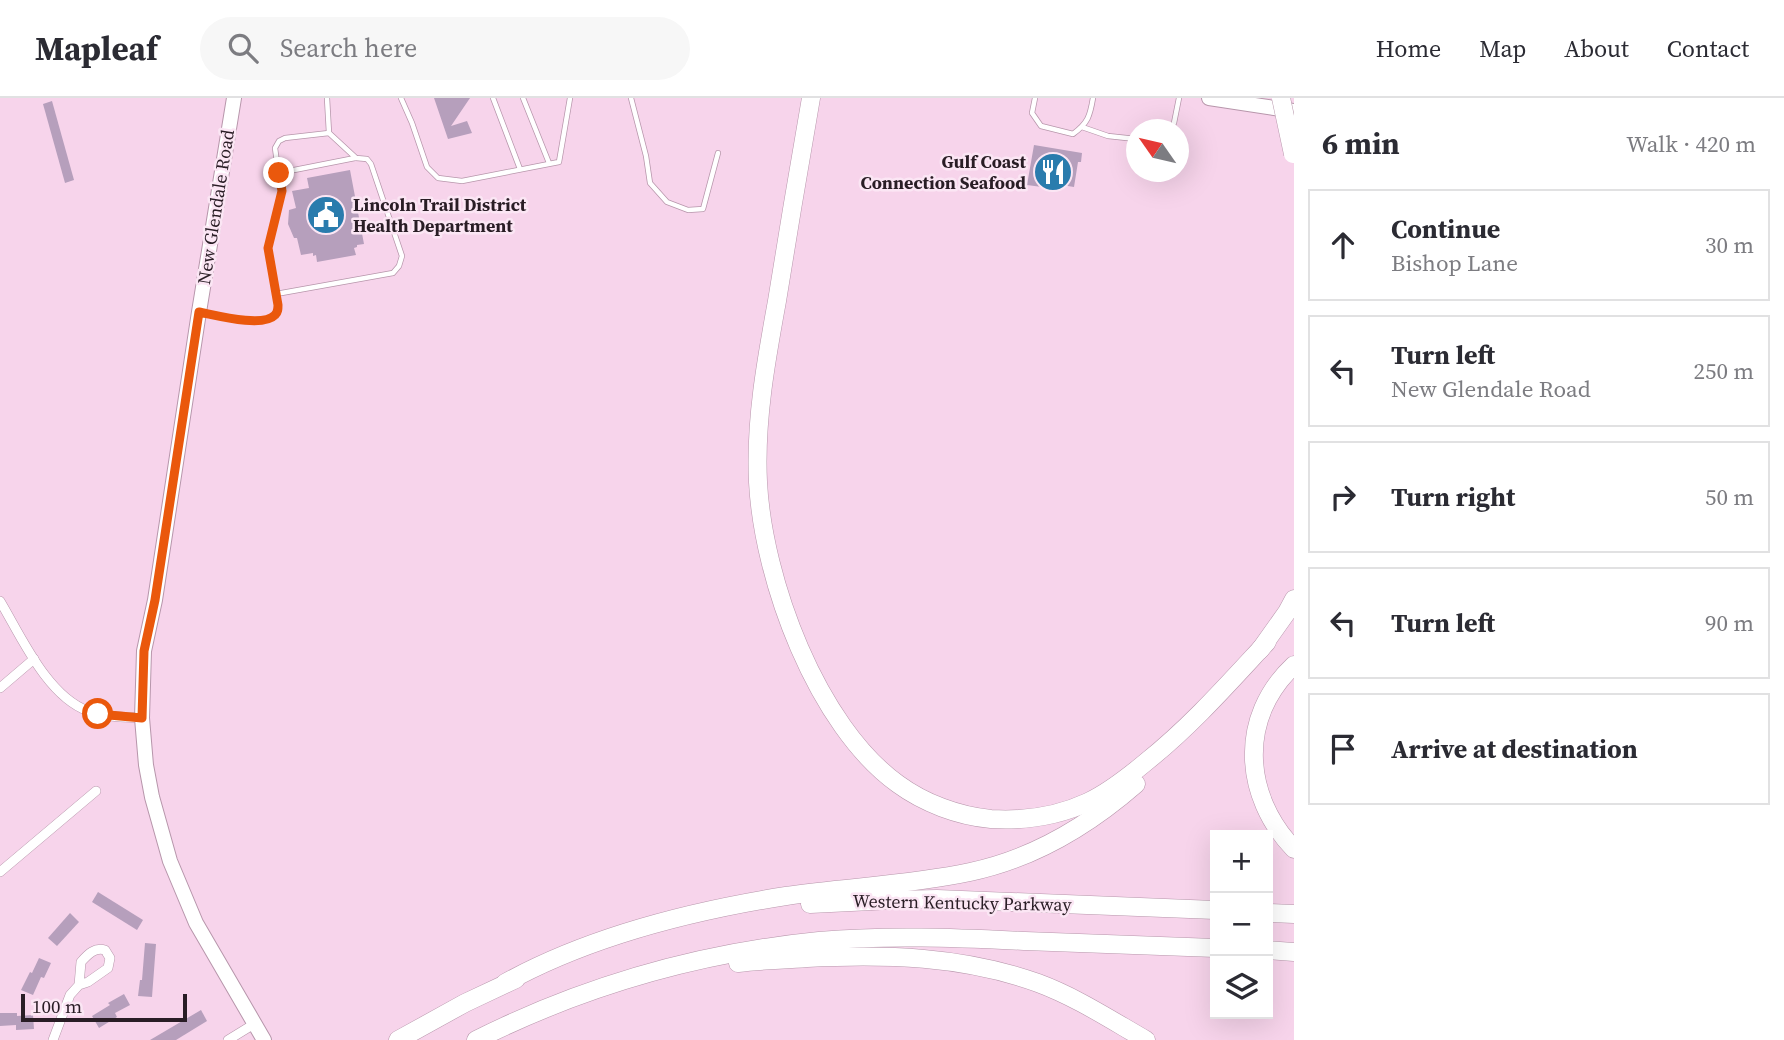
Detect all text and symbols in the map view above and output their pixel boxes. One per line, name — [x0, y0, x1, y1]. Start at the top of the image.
search box — [200, 17, 690, 80]
text: Mapleaf — [35, 26, 158, 71]
icon: search — [224, 29, 262, 67]
text: Search here — [280, 30, 417, 66]
text: Home — [1376, 32, 1441, 65]
text: Map — [1479, 32, 1526, 65]
text: About — [1564, 32, 1629, 65]
text: Contact — [1667, 32, 1749, 65]
north arrow — [1126, 119, 1189, 182]
text: 6 min — [1322, 123, 1400, 164]
street label: New Glendale Road — [191, 128, 240, 286]
text: Walk · 420 m — [1626, 128, 1756, 160]
place label: Gulf Coast Connection Seafood — [861, 149, 1027, 195]
restaurant icon: Gulf Coast Connection Seafood — [1032, 151, 1074, 193]
route end — [263, 157, 294, 188]
place label: Lincoln Trail District Health Department — [353, 192, 527, 238]
public building icon: Lincoln Trail District Health Department — [305, 194, 347, 236]
text: Continue — [1391, 211, 1500, 247]
icon: ahead — [1324, 226, 1362, 264]
text: 30 m — [1705, 229, 1754, 261]
text: Bishop Lane — [1391, 247, 1518, 279]
text: Turn left — [1391, 337, 1495, 373]
icon: left — [1324, 352, 1362, 390]
text: 250 m — [1693, 355, 1754, 387]
text: New Glendale Road — [1391, 373, 1591, 405]
icon: right — [1324, 478, 1362, 516]
text: Turn right — [1391, 479, 1515, 515]
text: 50 m — [1705, 481, 1754, 513]
icon: left — [1324, 604, 1362, 642]
text: Turn left — [1391, 605, 1495, 641]
text: 90 m — [1705, 607, 1754, 639]
route start — [82, 698, 113, 729]
icon: arrive — [1324, 730, 1362, 768]
text: Arrive at destination — [1391, 731, 1638, 767]
map controls — [1210, 830, 1273, 1019]
button: + — [1210, 830, 1273, 893]
street label: Western Kentucky Parkway — [852, 888, 1073, 917]
button: − — [1210, 893, 1273, 956]
button: layers — [1210, 956, 1273, 1019]
scale bar — [21, 991, 187, 1023]
text: 100 m — [32, 993, 82, 1019]

